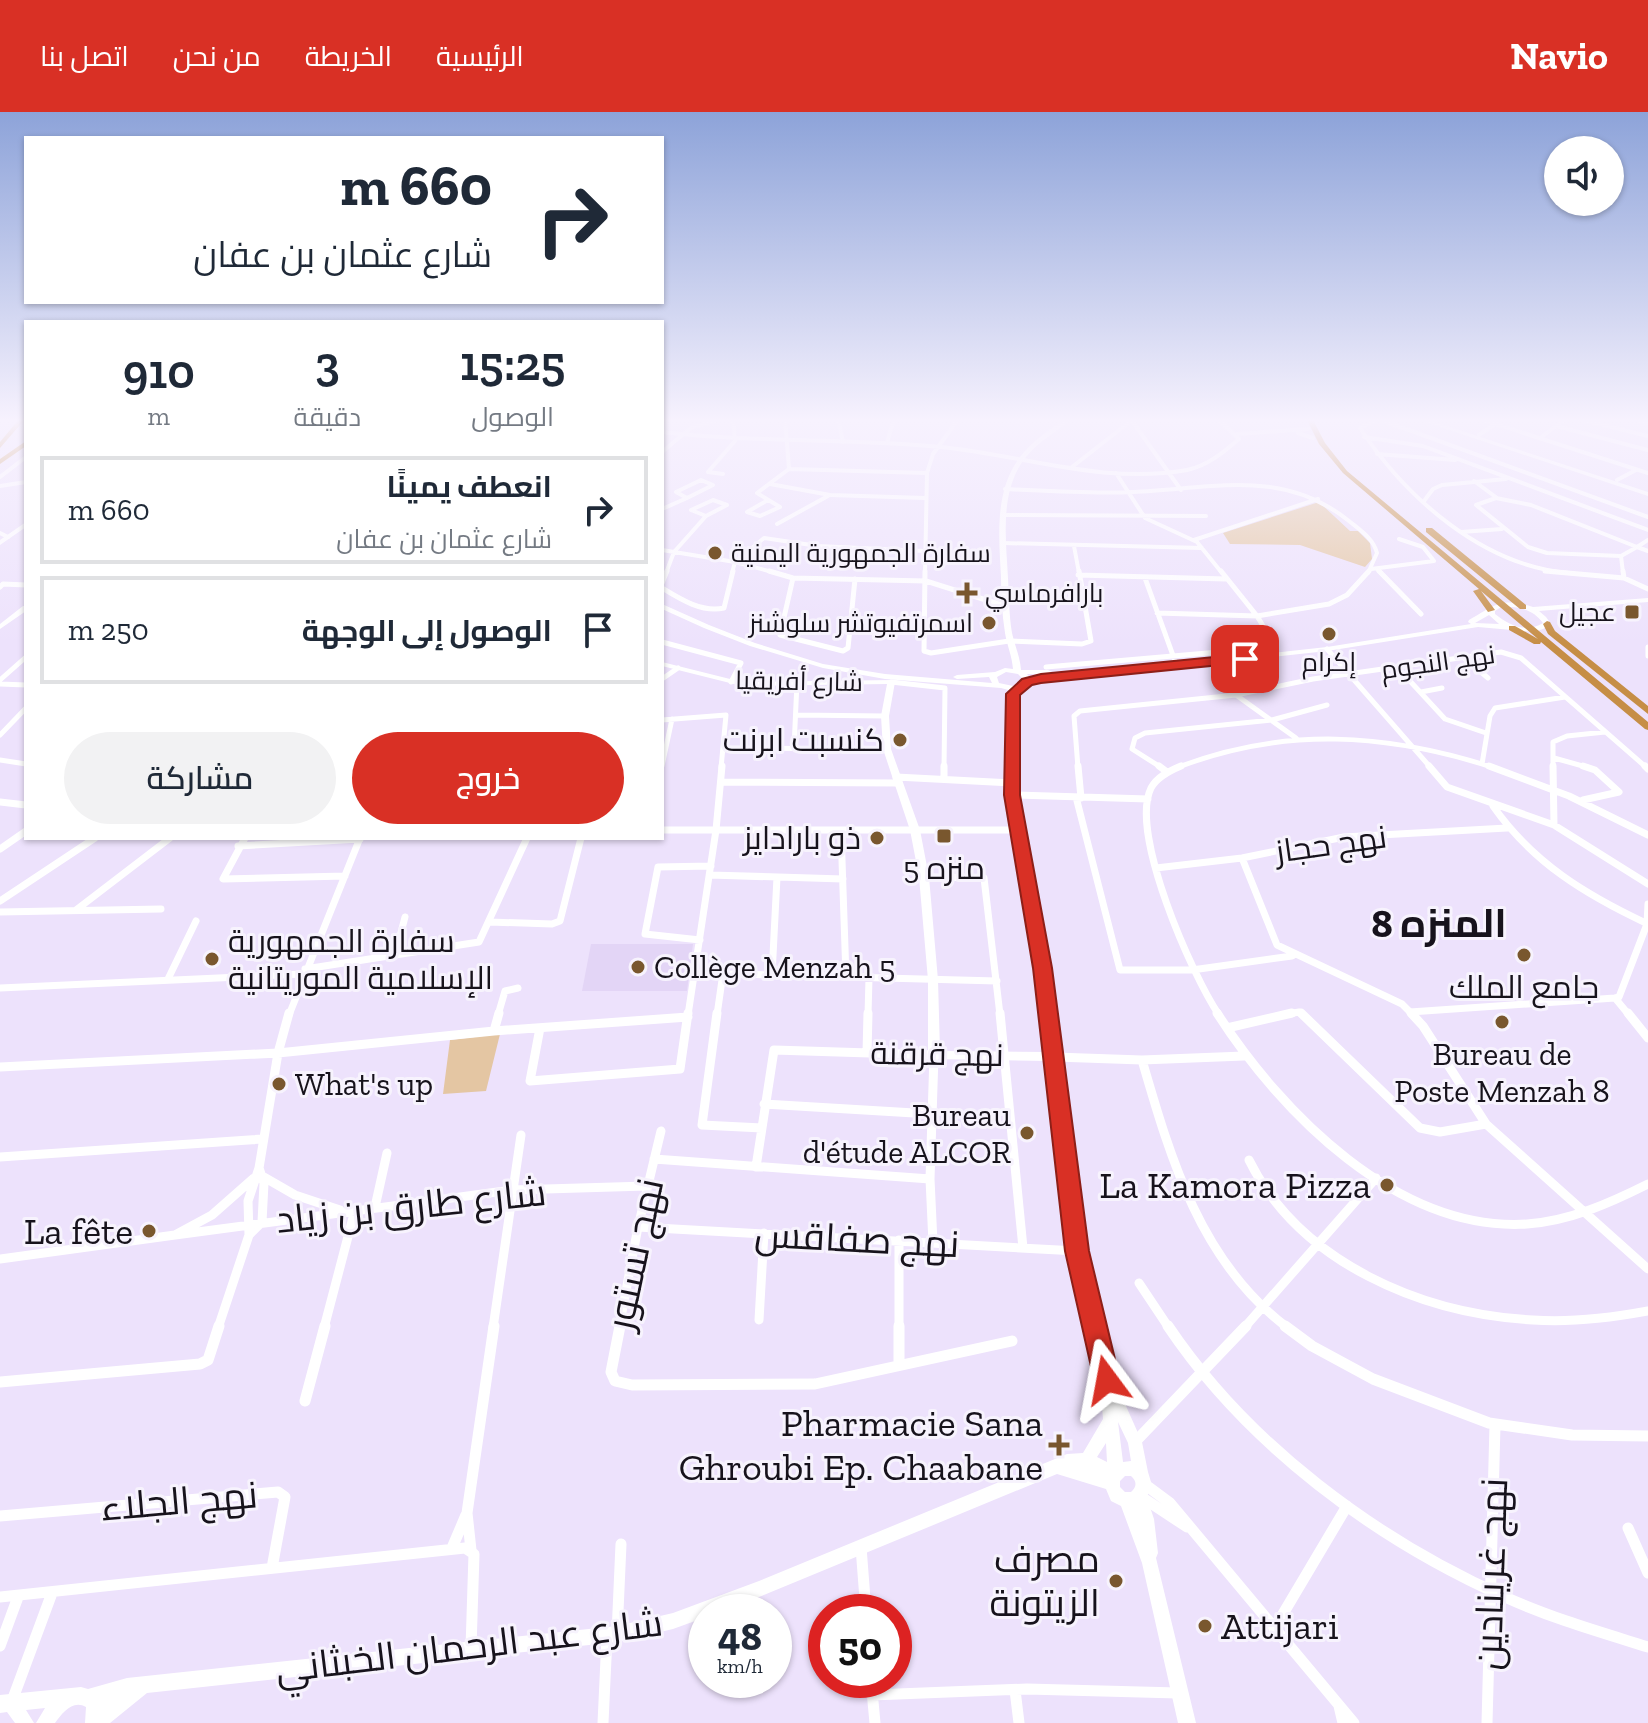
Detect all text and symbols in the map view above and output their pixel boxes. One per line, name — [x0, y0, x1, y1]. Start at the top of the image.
text: Navio — [1510, 33, 1608, 79]
text: اتصل بنا — [40, 40, 129, 73]
text: من نحن — [173, 40, 261, 73]
text: الخريطة — [305, 40, 392, 73]
text: الرئيسية — [436, 40, 524, 73]
map controls — [1544, 136, 1624, 216]
button: sound — [1544, 136, 1624, 216]
text: 660 m — [340, 152, 492, 219]
icon: right — [520, 168, 624, 272]
text: شارع عثمان بن عفان — [193, 233, 492, 276]
text: 3 — [315, 335, 340, 392]
text: 15:25 — [460, 335, 565, 392]
text: 910 — [123, 343, 195, 400]
text: m — [148, 400, 170, 432]
text: دقيقة — [294, 401, 361, 433]
text: الوصول — [471, 401, 554, 433]
text: انعطف يمينًا — [386, 469, 552, 505]
icon: right — [576, 488, 620, 532]
text: 660 m — [68, 492, 150, 528]
text: شارع عثمان بن عفان — [336, 523, 552, 555]
place label: سفارة الجمهورية اليمنية — [731, 537, 991, 569]
marker: سفارة الجمهورية اليمنية — [706, 544, 724, 562]
place label: بارافرماسي — [985, 577, 1103, 612]
marker: بارافرماسي — [956, 582, 978, 604]
place label: عجيل — [1559, 596, 1616, 628]
marker: عجيل — [1623, 603, 1641, 621]
place label: اسمرتفيوتشر سلوشنز — [747, 607, 973, 639]
icon: arrive — [576, 608, 620, 652]
text: 250 m — [68, 612, 149, 648]
text: الوصول إلى الوجهة — [302, 613, 552, 649]
marker: اسمرتفيوتشر سلوشنز — [980, 614, 998, 632]
pin — [1211, 625, 1279, 693]
marker: إكرام — [1320, 625, 1338, 643]
icon: arrive — [1223, 637, 1267, 681]
street label: نهج النجوم — [1379, 638, 1497, 688]
place label: إكرام — [1302, 646, 1356, 680]
street label: شارع أفريقيا — [735, 663, 863, 699]
place label: كنسبت ابرنت — [723, 721, 884, 759]
marker: كنسبت ابرنت — [891, 731, 909, 749]
button: مشاركة — [64, 732, 336, 824]
button: خروج — [352, 732, 624, 824]
street label: نهج حجاز — [1271, 817, 1389, 874]
place label: ذو بارادايز — [742, 819, 861, 857]
marker: منزه 5 — [935, 827, 953, 845]
marker: ذو بارادايز — [868, 829, 886, 847]
place label: منزه 5 — [903, 849, 985, 887]
district label: المنزه 8 — [1371, 899, 1507, 947]
place label: سفارة الجمهورية الإسلامية الموريتانية — [228, 922, 493, 998]
marker: جامع الملك — [1515, 946, 1533, 964]
place label: Collège Menzah 5 — [654, 948, 895, 986]
marker: سفارة الجمهورية الإسلامية الموريتانية — [203, 950, 221, 968]
marker: Collège Menzah 5 — [629, 958, 647, 976]
place label: جامع الملك — [1449, 968, 1599, 1009]
marker: Bureau de Poste Menzah 8 — [1493, 1013, 1511, 1031]
street label: نهج قرقنة — [870, 1034, 1004, 1077]
place label: Bureau de Poste Menzah 8 — [1394, 1035, 1610, 1110]
place label: What's up — [295, 1065, 433, 1103]
marker: What's up — [270, 1075, 288, 1093]
place label: Bureau d'étude ALCOR — [803, 1096, 1011, 1171]
marker: Bureau d'étude ALCOR — [1018, 1124, 1036, 1142]
place label: La Kamora Pizza — [1099, 1162, 1371, 1208]
street label: شارع طارق بن زياد — [274, 1169, 548, 1245]
street label: نهج تستور — [596, 1174, 675, 1336]
marker: La Kamora Pizza — [1378, 1176, 1396, 1194]
place label: La fête — [24, 1208, 133, 1254]
street label: نهج صفاقس — [753, 1211, 960, 1269]
marker: La fête — [140, 1222, 158, 1240]
position arrow — [1065, 1338, 1149, 1422]
place label: Pharmacie Sana Ghroubi Ep. Chaabane — [679, 1400, 1043, 1490]
marker: Pharmacie Sana Ghroubi Ep. Chaabane — [1050, 1436, 1068, 1454]
street label: نهج الجلاء — [99, 1471, 260, 1533]
street label: نهج غرينادين — [1465, 1477, 1519, 1671]
place label: مصرف الزيتونة — [989, 1536, 1100, 1626]
marker: مصرف الزيتونة — [1107, 1572, 1125, 1590]
speed limit sign: 50 — [808, 1594, 912, 1698]
street label: شارع عبد الرحمان الخبثاني — [273, 1599, 666, 1700]
place label: Attijari — [1221, 1603, 1339, 1649]
text: 48 — [718, 1612, 762, 1660]
marker: Attijari — [1196, 1617, 1214, 1635]
text: km/h — [717, 1654, 763, 1678]

